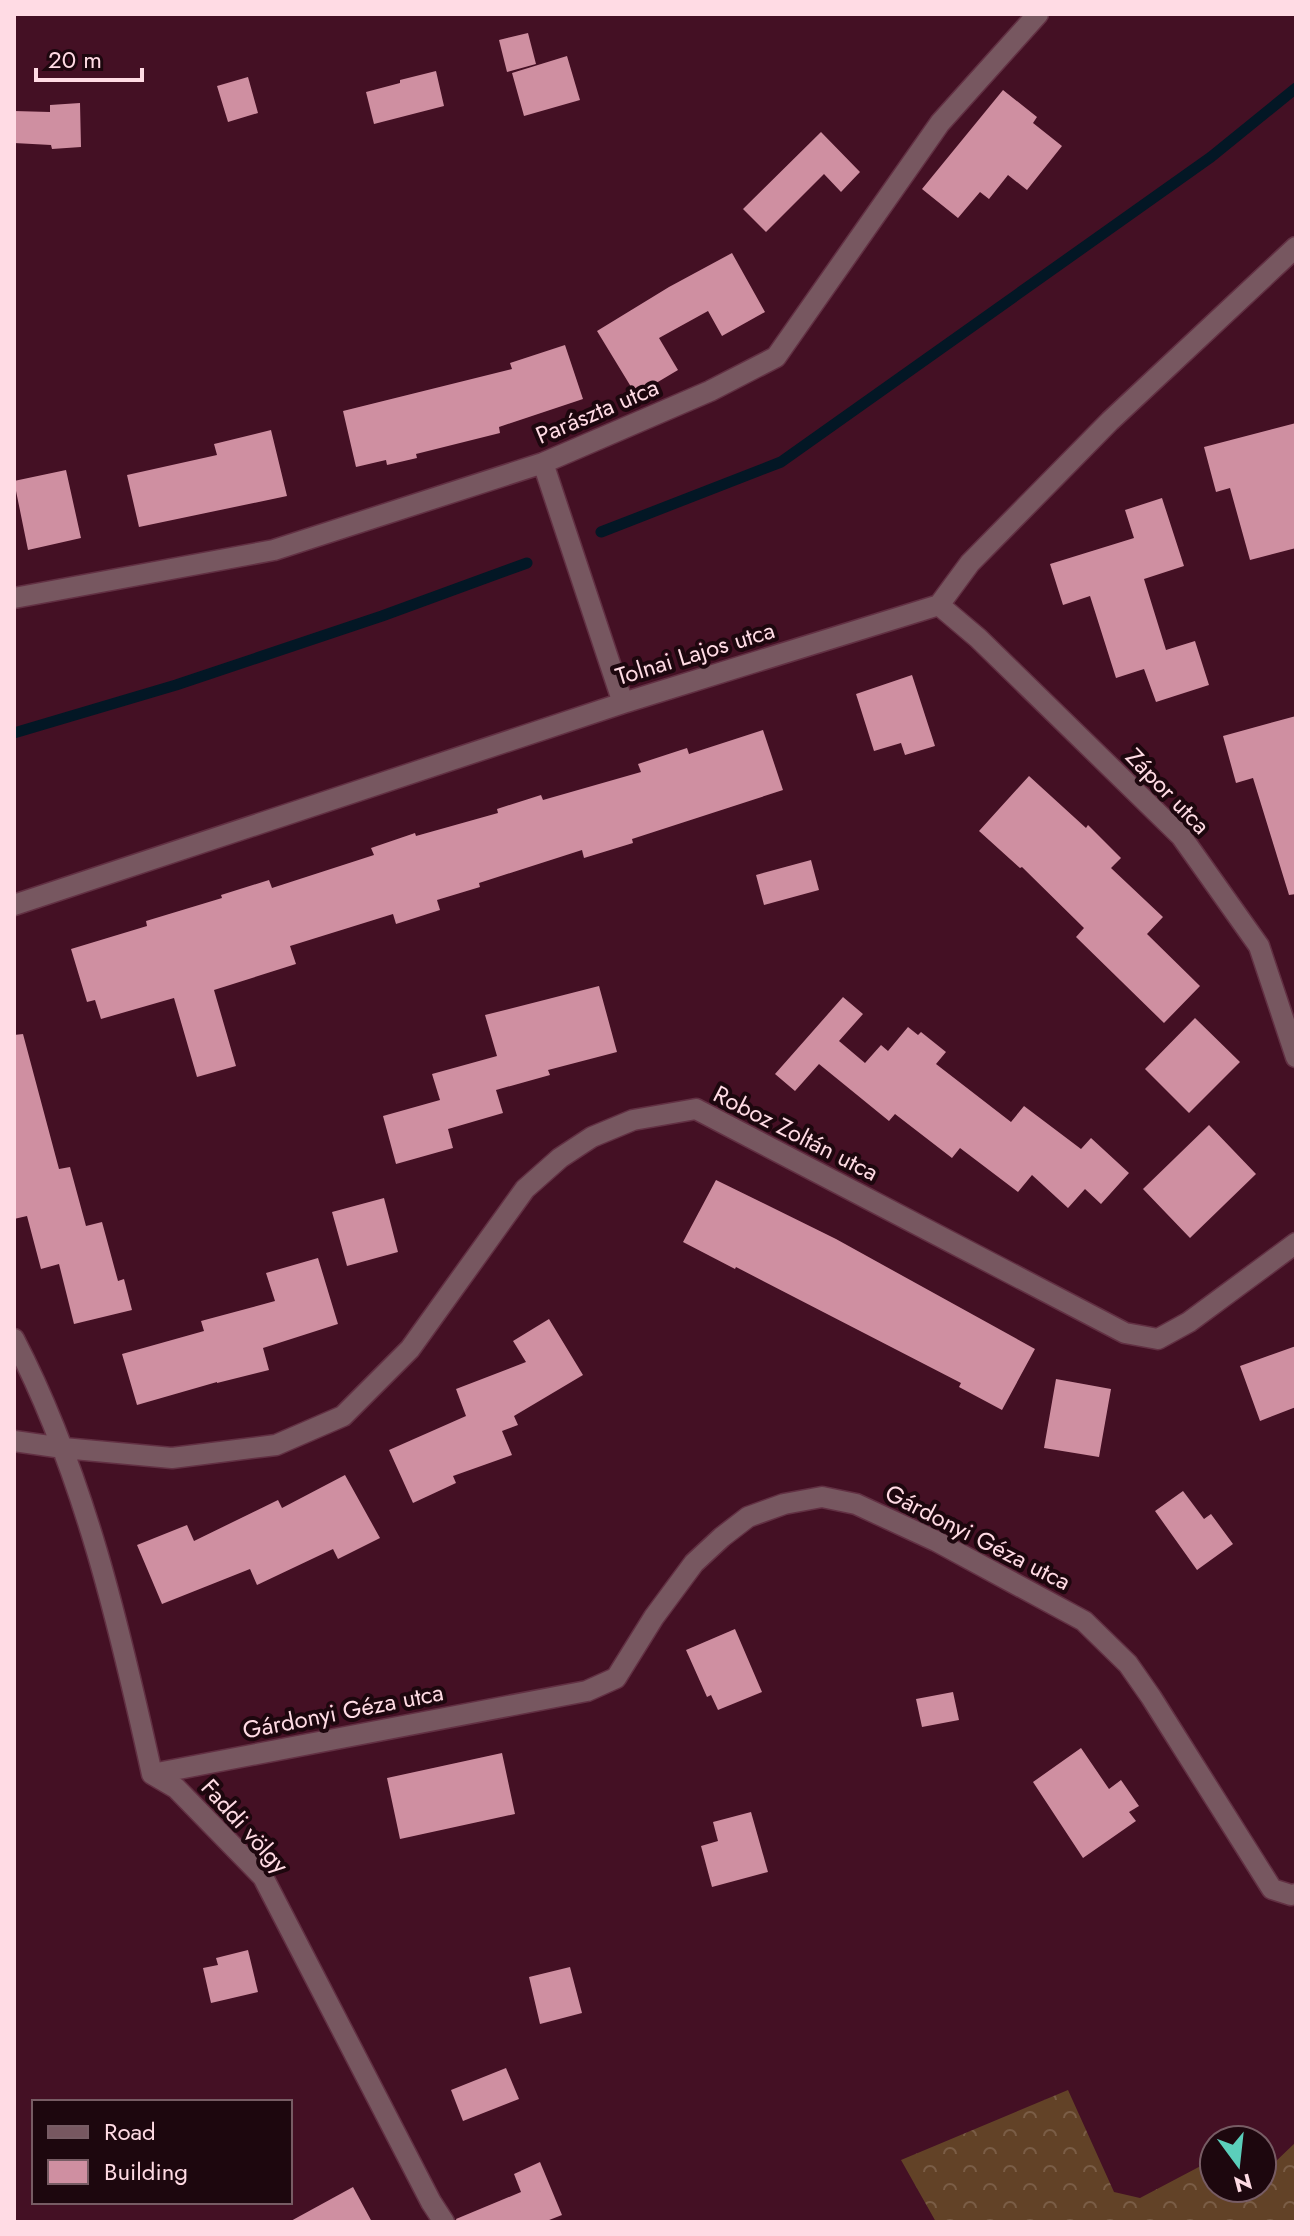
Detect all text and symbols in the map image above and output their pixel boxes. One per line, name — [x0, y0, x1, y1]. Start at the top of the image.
scale bar — [36, 32, 142, 82]
text: 20 m — [48, 42, 102, 77]
street label: Parászta utca — [530, 369, 664, 453]
street label: Tolnai Lajos utca — [611, 612, 779, 694]
street label: Zápor utca — [1118, 740, 1218, 842]
street label: Roboz Zoltán utca — [708, 1076, 884, 1190]
street label: Gárdonyi Géza utca — [879, 1475, 1077, 1599]
street label: Gárdonyi Géza utca — [240, 1674, 446, 1748]
street label: Faddi völgy — [193, 1771, 297, 1881]
legend — [32, 2100, 292, 2204]
text: Road — [104, 2114, 156, 2149]
north arrow — [1198, 2124, 1278, 2204]
text: Building — [104, 2154, 188, 2189]
text: N — [1231, 2166, 1256, 2201]

